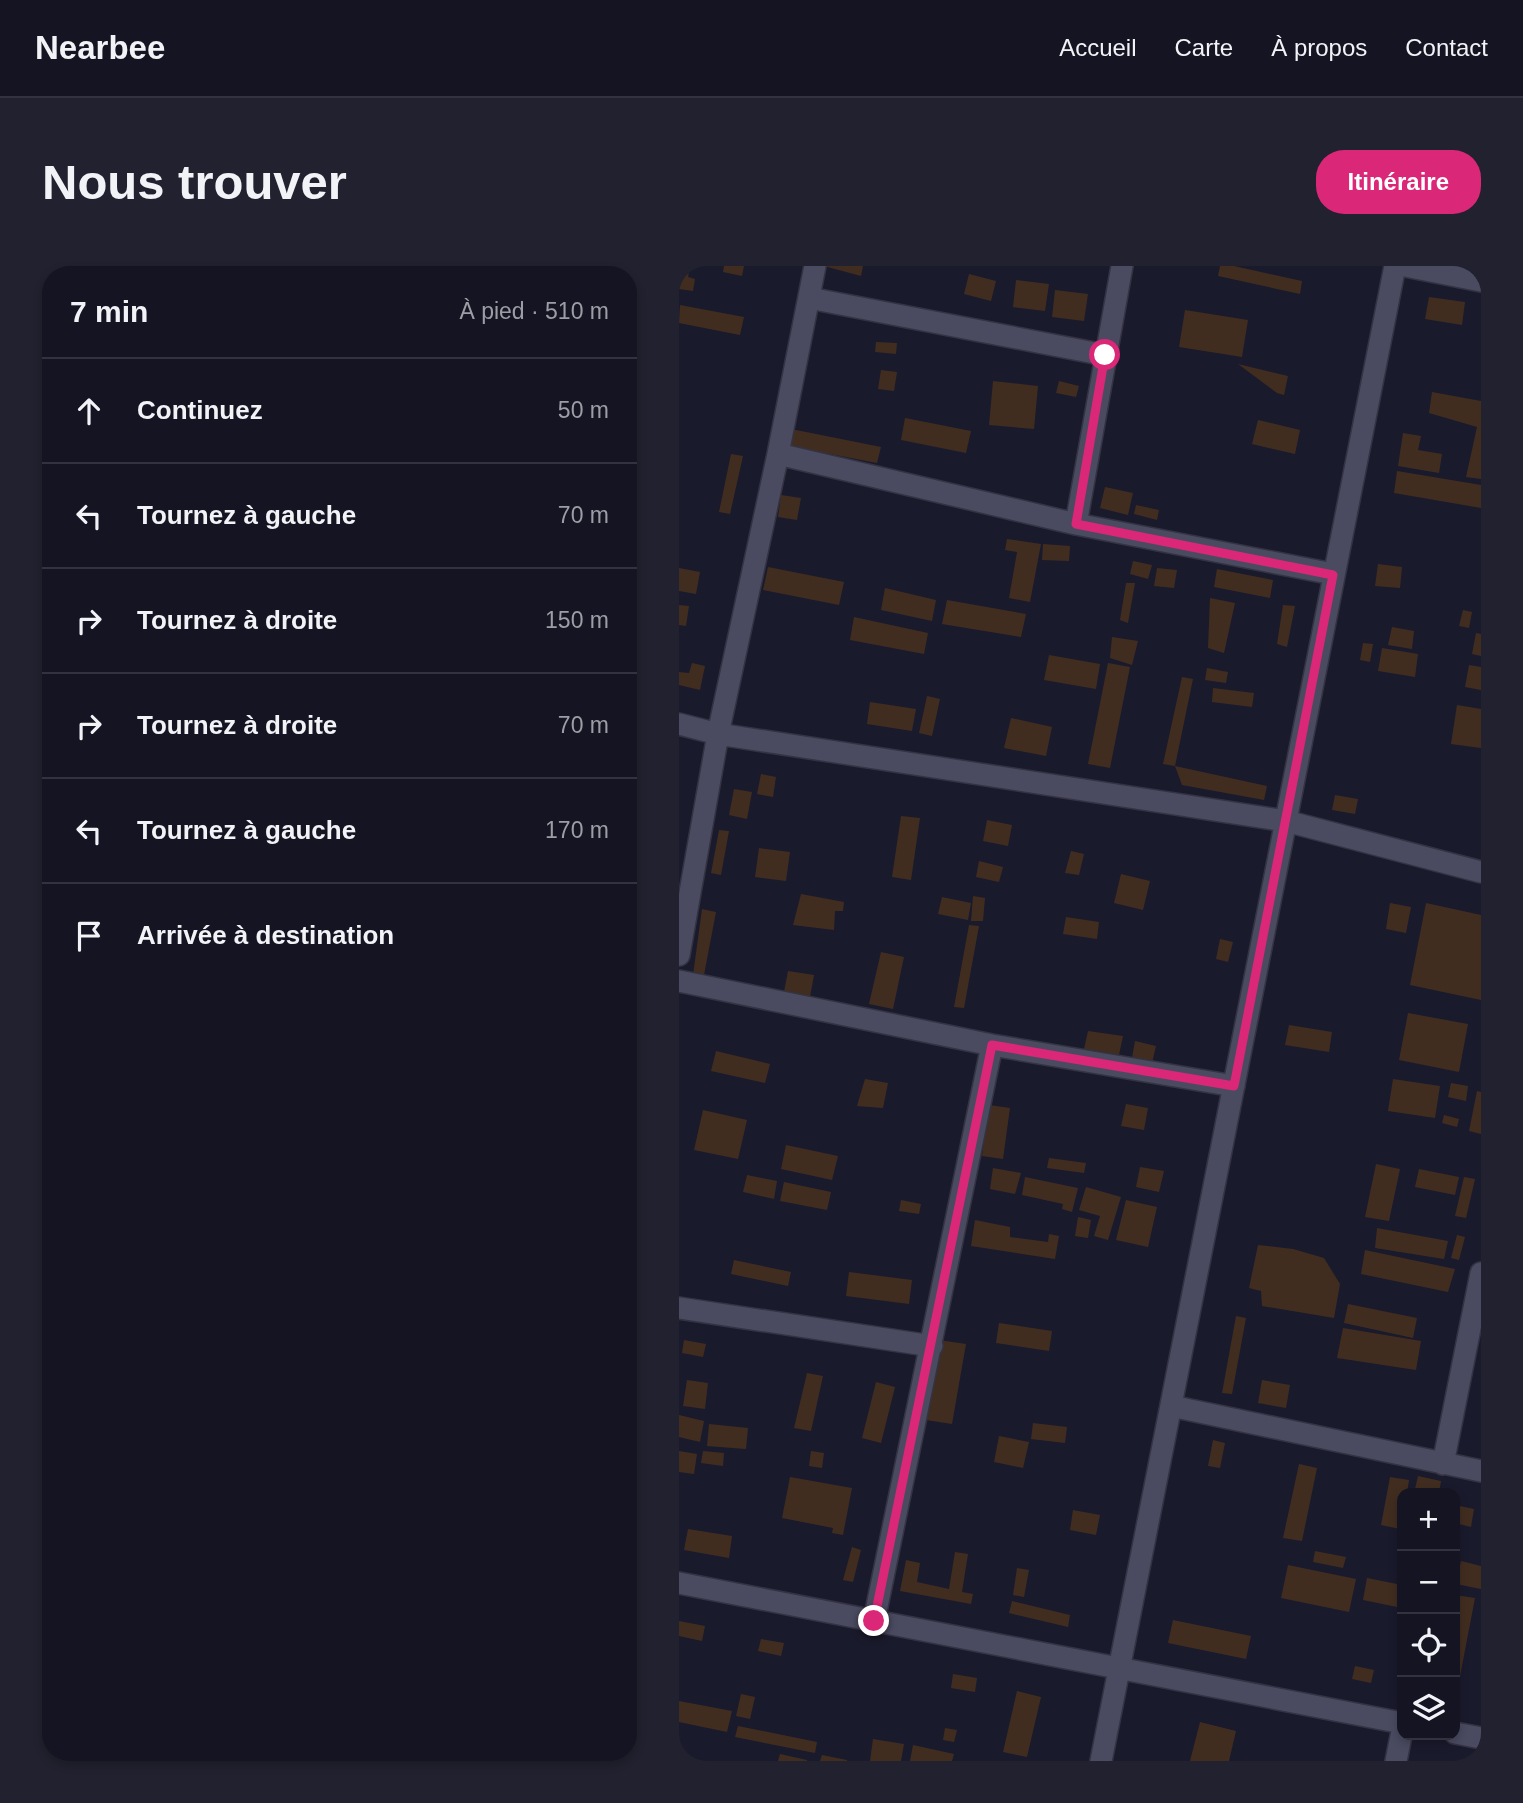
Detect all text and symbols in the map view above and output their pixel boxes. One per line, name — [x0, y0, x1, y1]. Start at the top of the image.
text: Nearbee — [35, 29, 165, 66]
text: Accueil — [1059, 34, 1137, 61]
text: Carte — [1175, 34, 1233, 61]
text: À propos — [1271, 34, 1367, 61]
text: Contact — [1405, 34, 1488, 61]
button: Itinéraire — [1316, 150, 1481, 214]
text: Nous trouver — [42, 155, 347, 209]
text: 7 min — [70, 295, 148, 328]
text: À pied · 510 m — [459, 298, 609, 324]
route start — [1089, 339, 1120, 370]
icon: ahead — [70, 392, 108, 430]
text: Continuez — [137, 395, 263, 425]
text: 50 m — [558, 397, 609, 423]
icon: left — [70, 497, 108, 535]
text: Tournez à gauche — [137, 500, 356, 530]
text: 70 m — [558, 502, 609, 528]
icon: right — [70, 602, 108, 640]
text: Tournez à droite — [137, 605, 337, 635]
text: 150 m — [545, 607, 609, 633]
icon: right — [70, 707, 108, 745]
text: Tournez à droite — [137, 710, 337, 740]
text: 70 m — [558, 712, 609, 738]
icon: left — [70, 812, 108, 850]
text: Tournez à gauche — [137, 815, 356, 845]
text: 170 m — [545, 817, 609, 843]
icon: arrive — [70, 917, 108, 955]
text: Arrivée à destination — [137, 920, 394, 950]
map controls — [1397, 1488, 1460, 1740]
button: + — [1397, 1488, 1460, 1551]
button: − — [1397, 1551, 1460, 1614]
route end — [858, 1605, 889, 1636]
button: locate — [1397, 1614, 1460, 1677]
button: layers — [1397, 1677, 1460, 1740]

